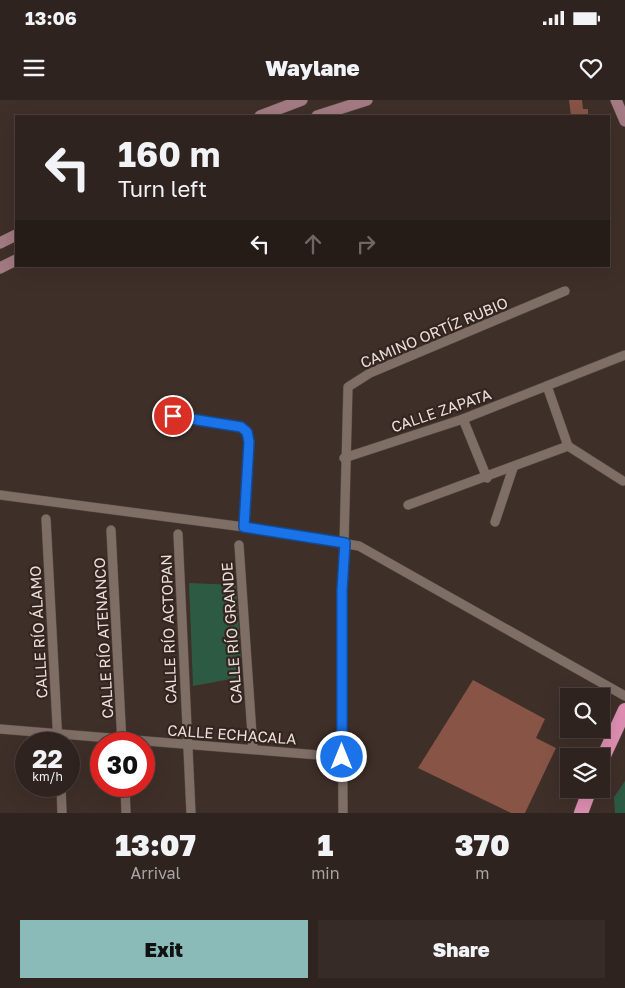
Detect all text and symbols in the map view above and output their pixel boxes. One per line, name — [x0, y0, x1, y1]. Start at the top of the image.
text: 13:06 — [25, 6, 77, 29]
icon: menu — [20, 54, 48, 82]
text: Waylane — [265, 54, 360, 81]
icon: heart — [577, 54, 605, 82]
text: 160 m — [118, 133, 220, 175]
icon: left — [35, 135, 100, 200]
text: Turn left — [118, 175, 207, 202]
icon: left — [246, 230, 274, 258]
icon: ahead — [299, 230, 327, 258]
icon: right — [352, 230, 380, 258]
street label: CAMINO ORTÍZ RUBIO — [357, 293, 511, 371]
street label: CALLE ZAPATA — [389, 384, 493, 436]
pin — [152, 395, 194, 437]
icon: arrive — [159, 402, 187, 430]
street label: CALLE RÍO ACTOPAN — [156, 554, 180, 704]
street label: CALLE RÍO ATENANCO — [90, 557, 116, 719]
street label: CALLE RÍO GRANDE — [217, 562, 245, 704]
street label: CALLE RÍO ÁLAMO — [26, 565, 50, 699]
map controls — [560, 688, 610, 798]
button: search — [560, 688, 610, 738]
street label: CALLE ECHACALA — [167, 721, 297, 747]
position arrow — [315, 730, 367, 782]
speed limit sign: 30 — [90, 732, 155, 797]
text: 22 — [32, 743, 63, 774]
button: layers — [560, 748, 610, 798]
text: km/h — [32, 769, 63, 784]
text: 13:07 — [115, 827, 196, 863]
text: 1 — [317, 827, 333, 863]
text: 370 — [455, 827, 510, 863]
text: Arrival — [131, 863, 181, 883]
text: min — [311, 863, 340, 883]
text: m — [475, 863, 489, 883]
button: Exit — [20, 920, 308, 978]
button: Share — [318, 920, 605, 978]

